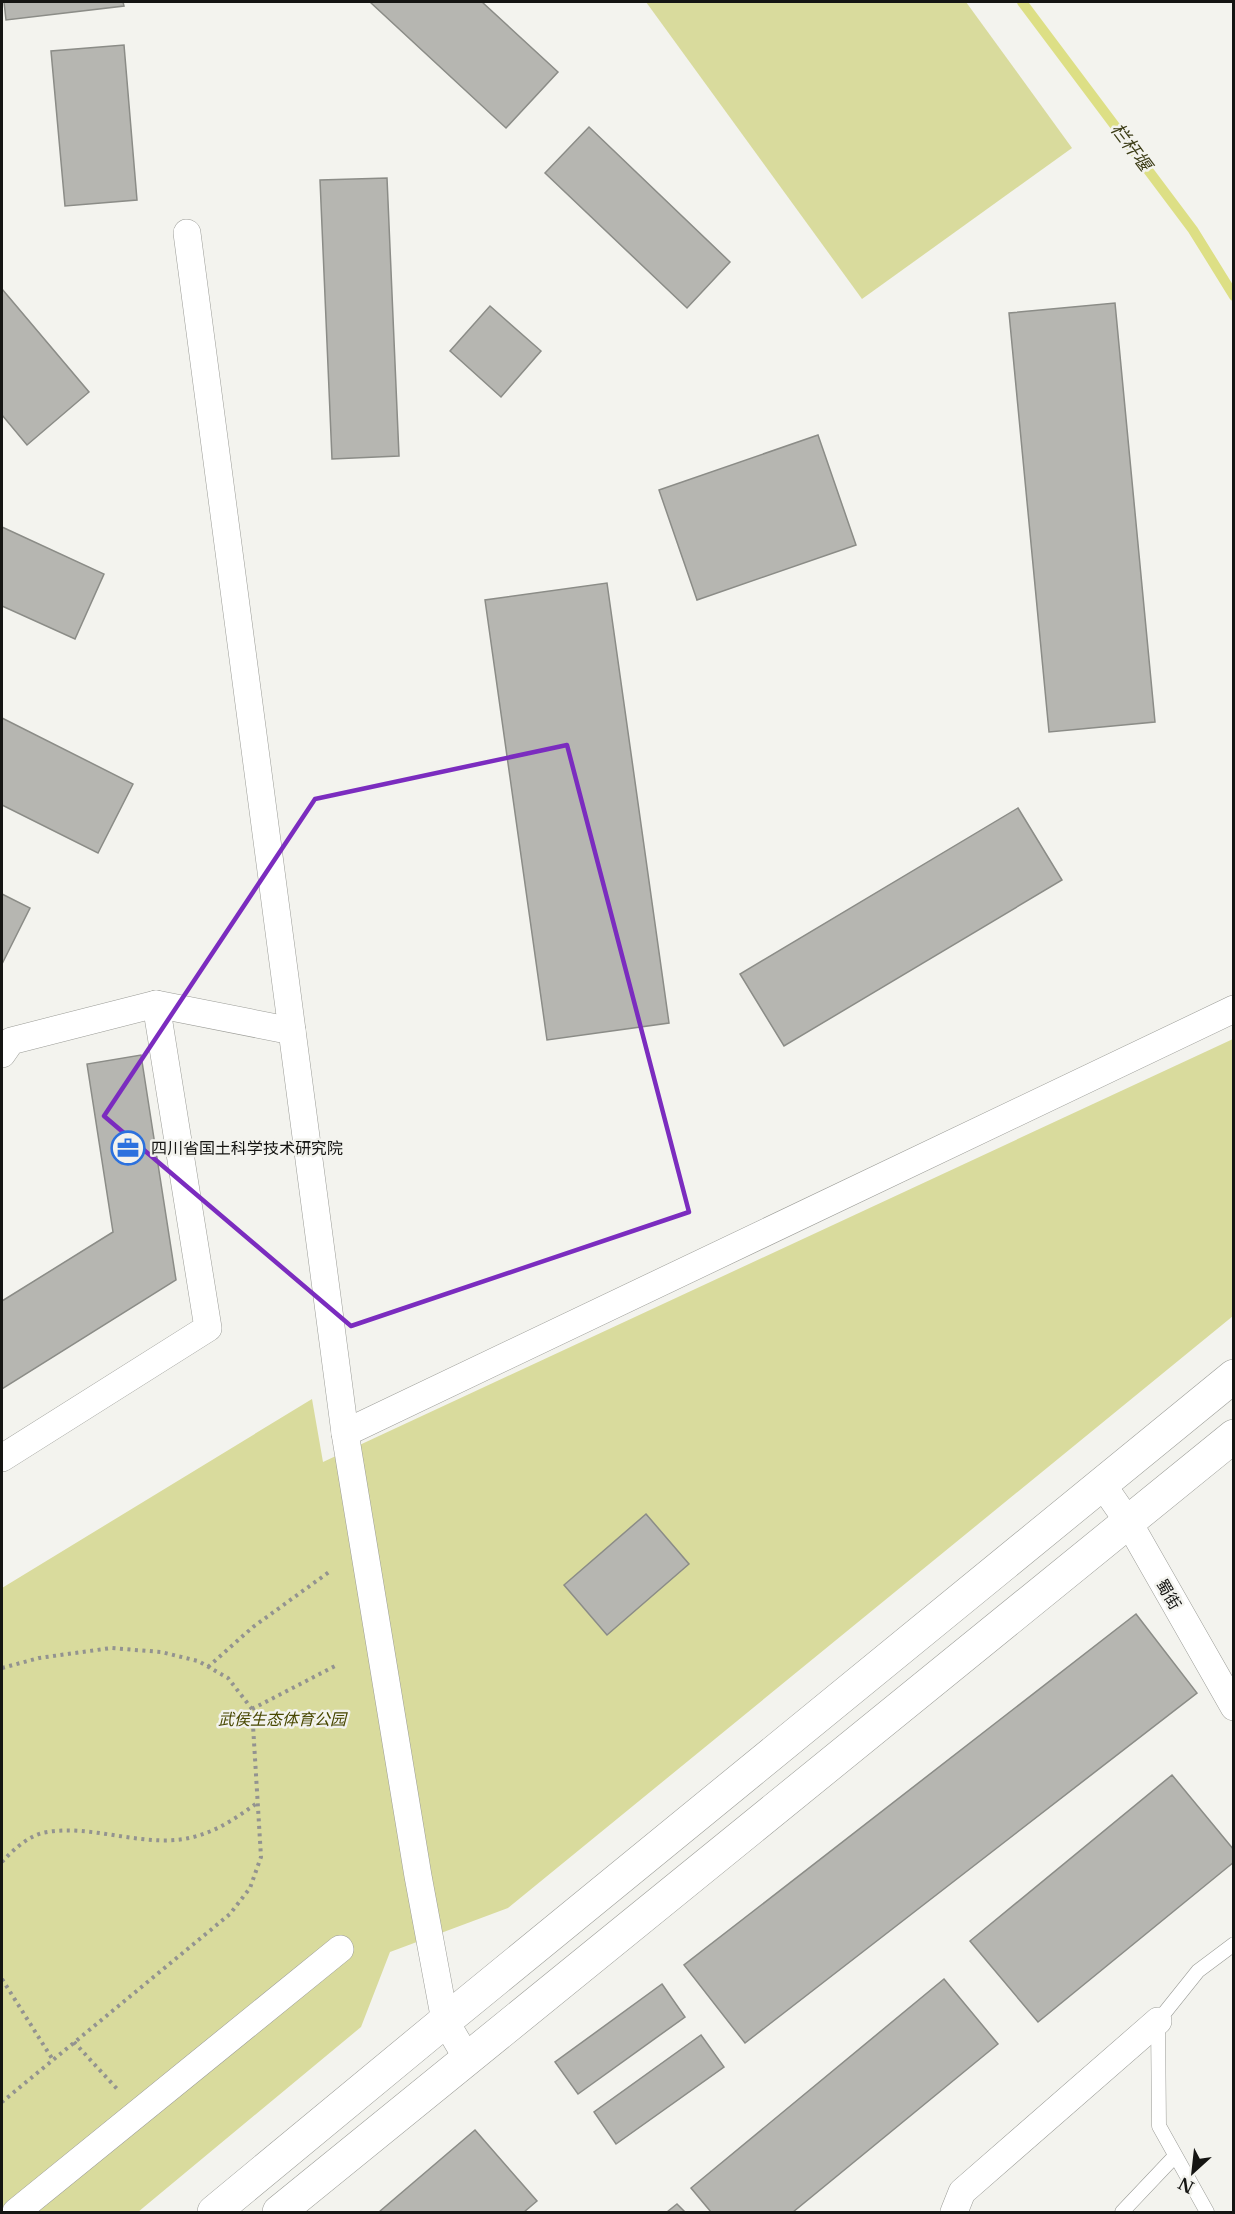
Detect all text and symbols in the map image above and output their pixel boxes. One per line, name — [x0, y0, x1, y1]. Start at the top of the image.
water label: 栏杆堰 — [1106, 119, 1158, 178]
office icon: 四川省国土科学技术研究院 — [110, 1130, 146, 1166]
place label: 四川省国土科学技术研究院 — [151, 1138, 343, 1158]
street label: 蜀街 — [1152, 1575, 1186, 1613]
park label: 武侯生态体育公园 — [218, 1709, 348, 1729]
north arrow — [1163, 2142, 1223, 2202]
text: N — [1175, 2173, 1197, 2198]

